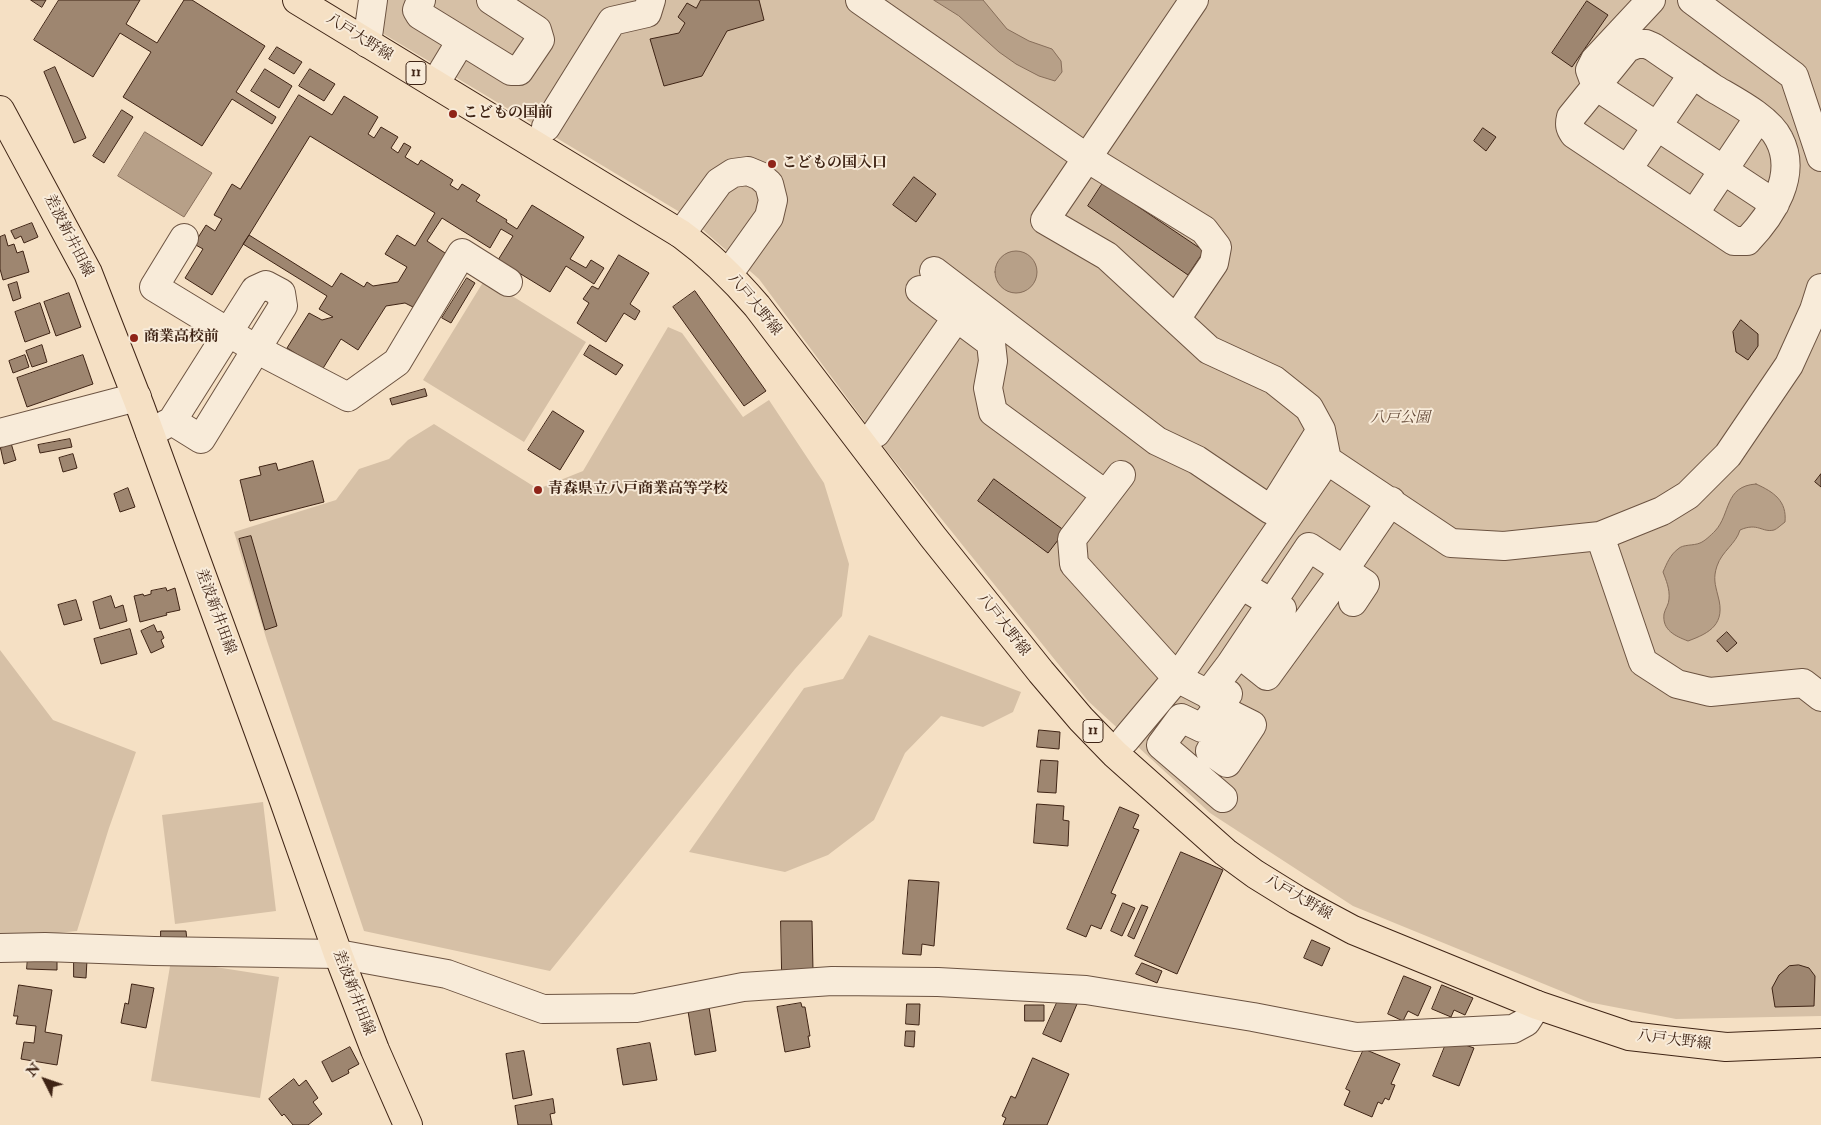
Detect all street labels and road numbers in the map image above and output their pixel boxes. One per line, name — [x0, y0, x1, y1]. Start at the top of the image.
street label: 八戸大野線 — [322, 10, 396, 66]
road number: 11 — [406, 62, 426, 84]
street label: 差波新井田線 — [40, 192, 96, 280]
street label: 八戸大野線 — [723, 270, 785, 340]
street label: 差波新井田線 — [191, 567, 239, 657]
street label: 八戸大野線 — [973, 590, 1033, 660]
road number: 11 — [1083, 719, 1103, 742]
street label: 八戸大野線 — [1261, 871, 1335, 925]
street label: 差波新井田線 — [328, 948, 378, 1038]
street label: 八戸大野線 — [1636, 1027, 1712, 1055]

